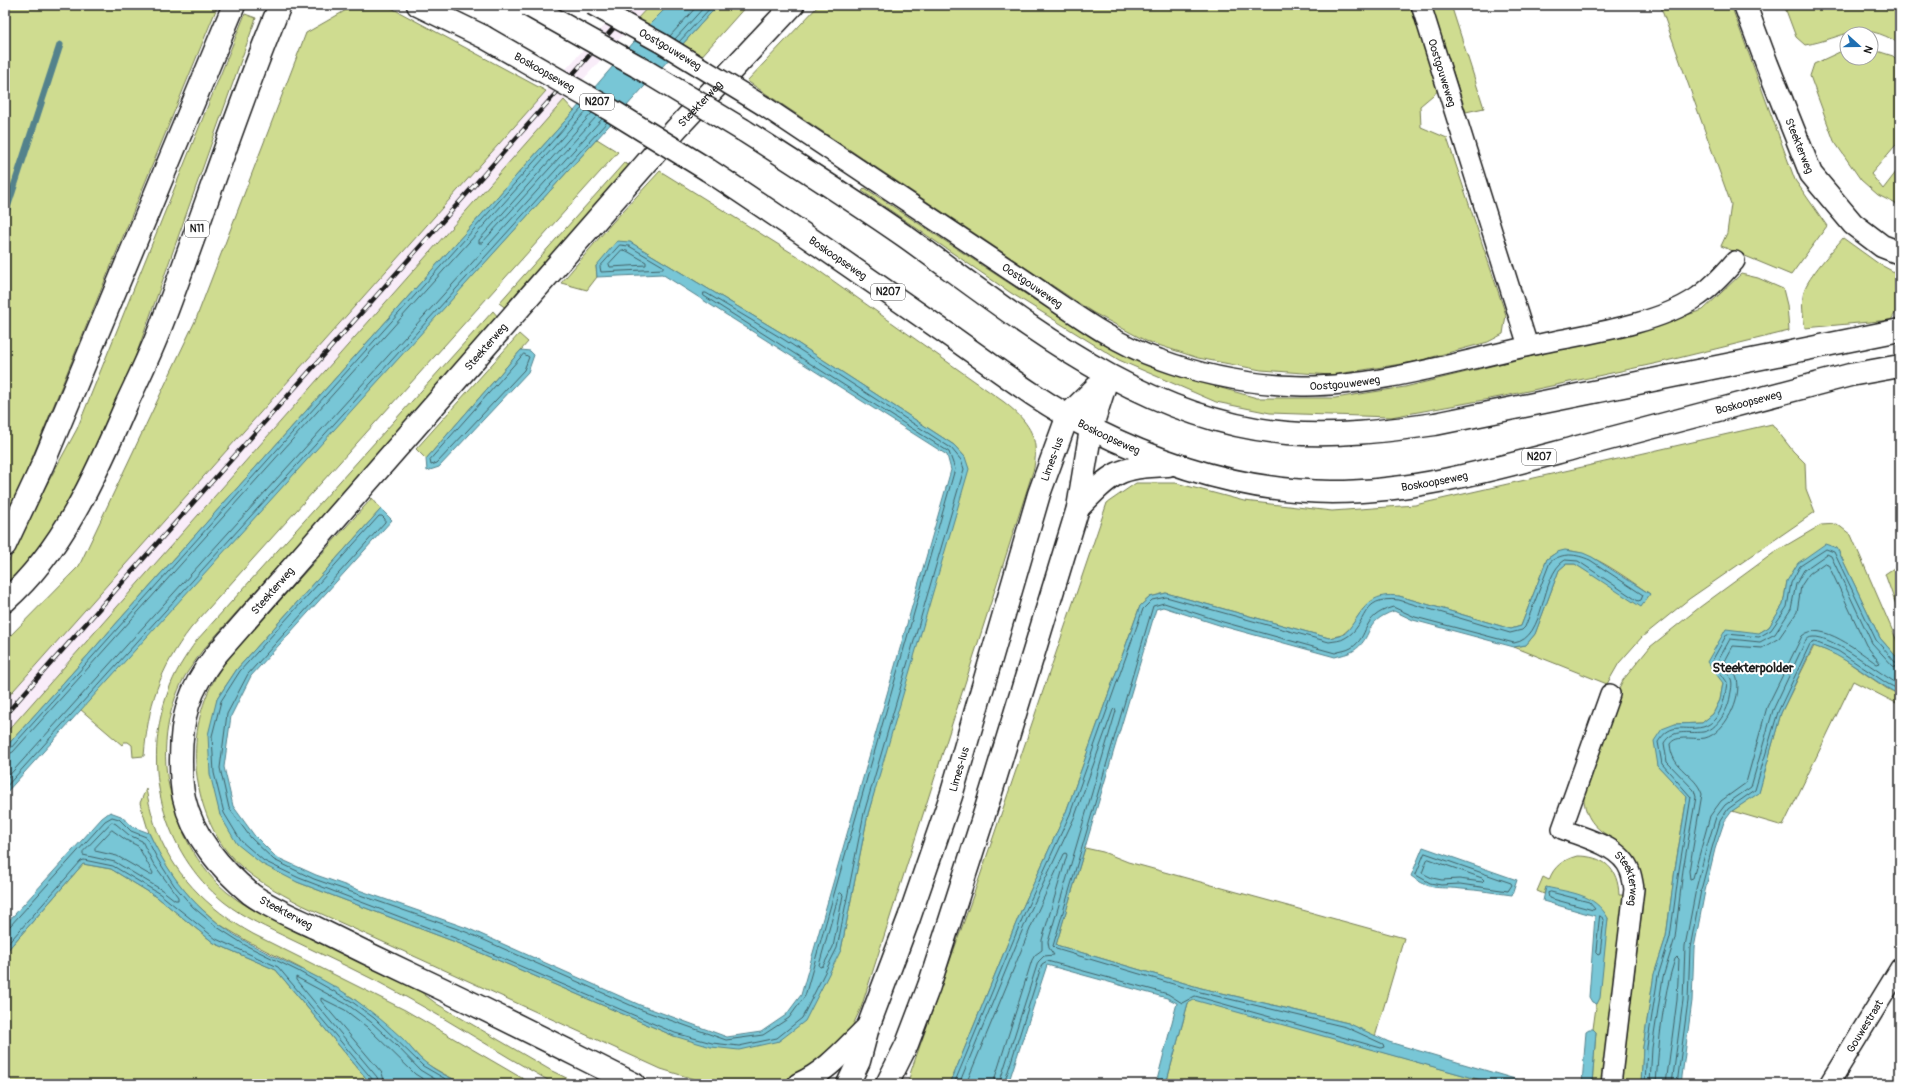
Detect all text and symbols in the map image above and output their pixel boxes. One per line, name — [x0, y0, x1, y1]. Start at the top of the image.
street label: Oostgouweweg — [637, 26, 704, 73]
north arrow — [1839, 26, 1879, 66]
street label: Oostgouweweg — [1425, 37, 1459, 109]
text: N — [1860, 44, 1875, 56]
street label: Boskoopseweg — [512, 49, 578, 95]
street label: Steekterweg — [675, 78, 725, 129]
road number: N207 — [580, 94, 614, 110]
street label: Steekterweg — [1783, 116, 1817, 176]
road number: N11 — [185, 221, 209, 237]
street label: Boskoopseweg — [807, 233, 870, 283]
street label: Oostgouweweg — [1000, 260, 1066, 311]
road number: N207 — [871, 284, 905, 300]
street label: Steekterweg — [462, 320, 510, 373]
street label: Oostgouweweg — [1310, 373, 1381, 393]
street label: Boskoopseweg — [1714, 387, 1783, 417]
street label: Boskoopseweg — [1075, 416, 1143, 457]
street label: Limes-lus — [1038, 435, 1066, 483]
road number: N207 — [1522, 449, 1556, 465]
street label: Boskoopseweg — [1400, 469, 1470, 494]
street label: Steekterweg — [248, 564, 297, 617]
district label: Steekterpolder — [1712, 660, 1794, 676]
street label: Limes-lus — [946, 745, 971, 793]
street label: Steekterweg — [1612, 848, 1641, 907]
street label: Steekterweg — [257, 894, 315, 933]
street label: Gouwestraat — [1843, 997, 1886, 1055]

